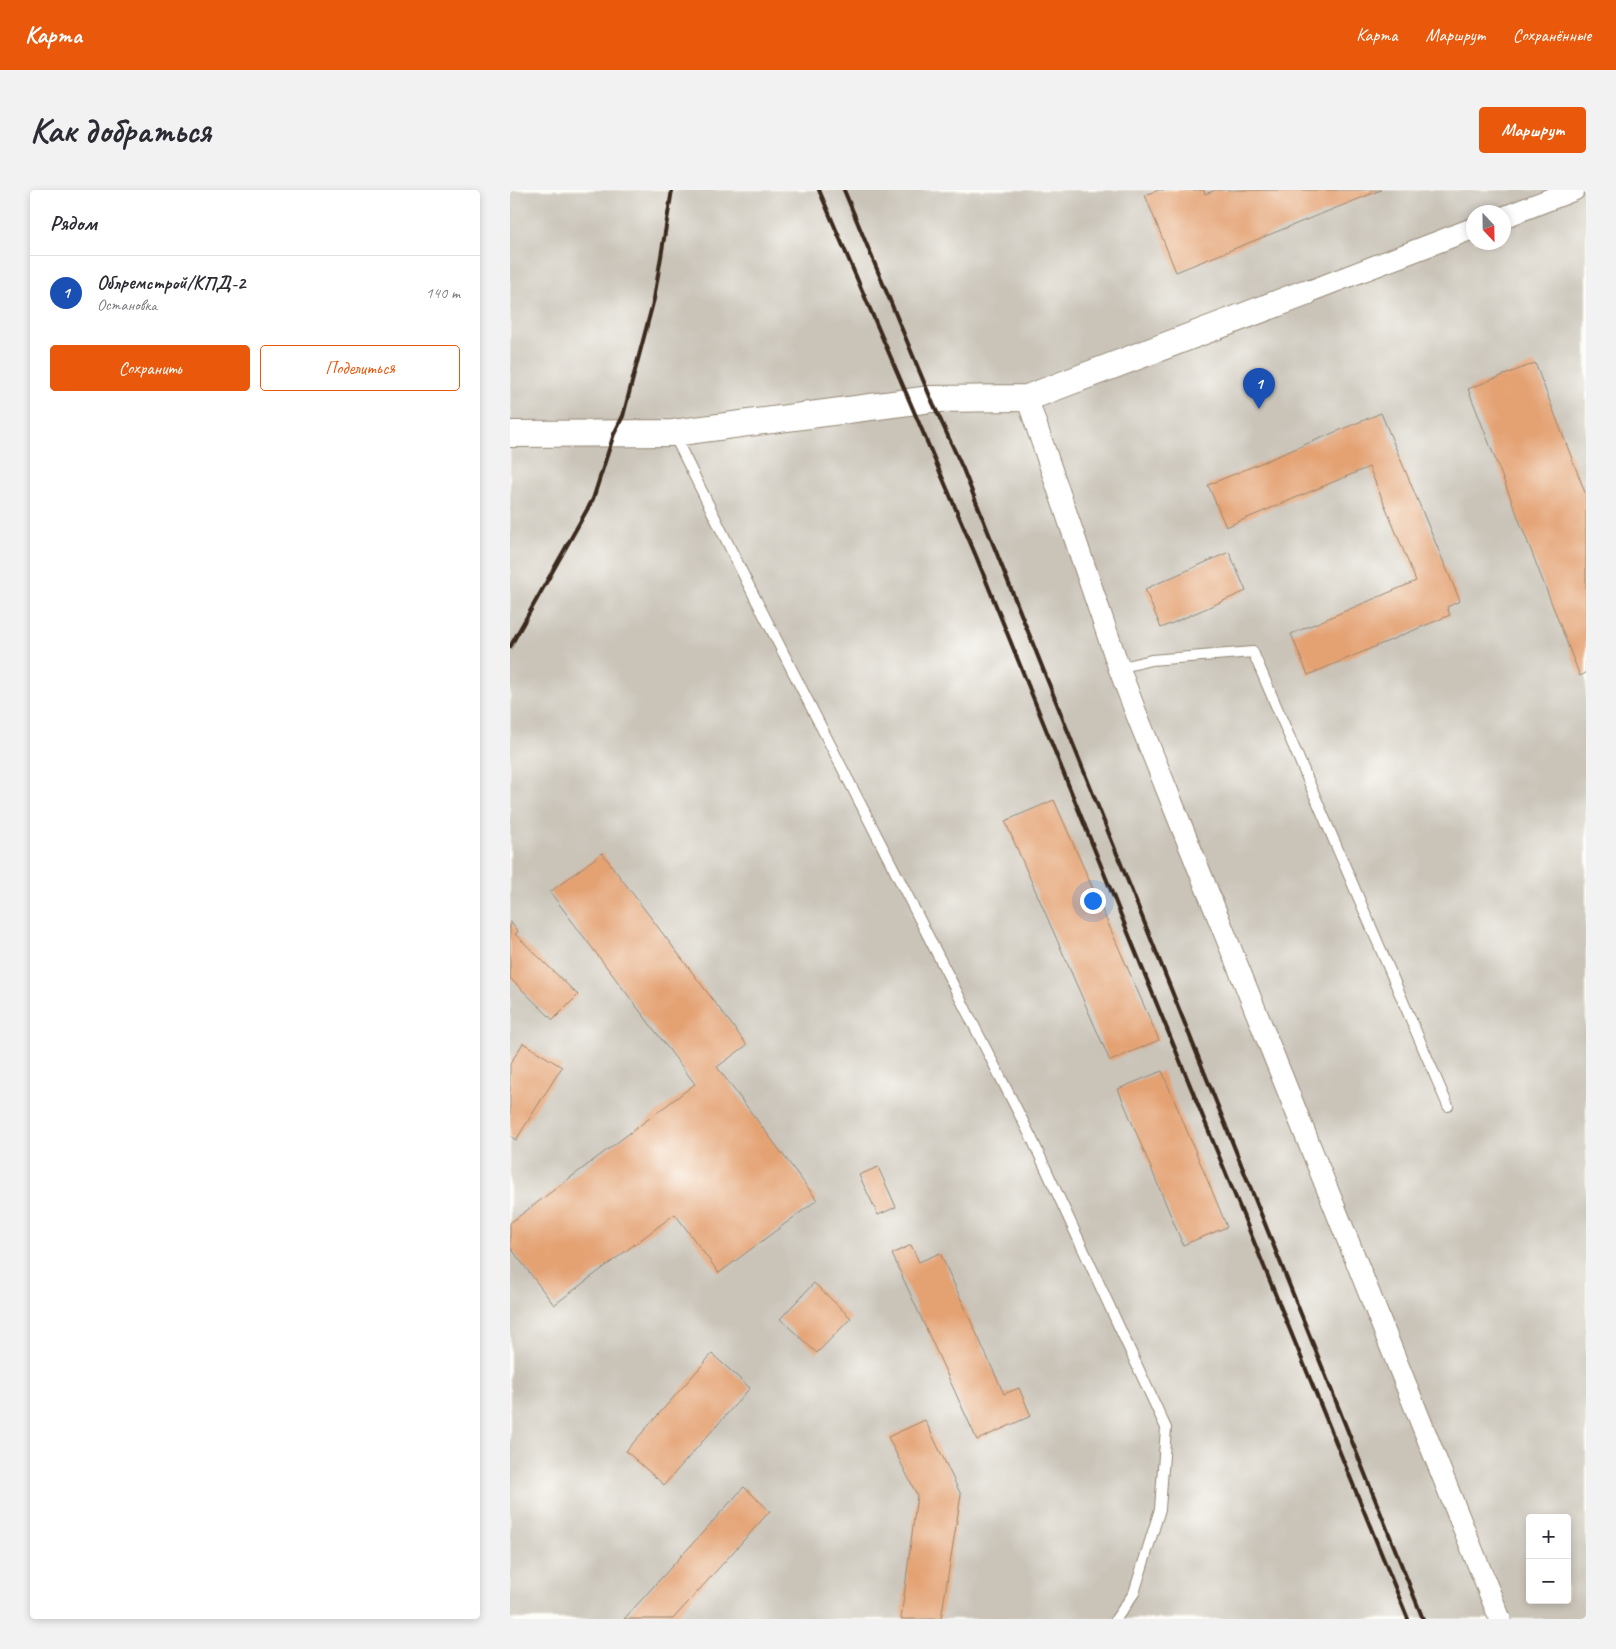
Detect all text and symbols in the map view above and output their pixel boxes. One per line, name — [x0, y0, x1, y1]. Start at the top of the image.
text: Карта — [25, 20, 82, 50]
text: Карта — [1356, 24, 1397, 46]
text: Маршрут — [1425, 24, 1485, 46]
text: Сохранённые — [1513, 24, 1591, 46]
button: Маршрут — [1479, 107, 1586, 153]
text: Как добраться — [30, 108, 211, 153]
north arrow — [1466, 205, 1511, 250]
text: Рядом — [50, 210, 97, 236]
text: Облремстрой/КПД-2 — [97, 271, 245, 295]
text: 1 — [62, 283, 70, 303]
text: 140 m — [426, 283, 460, 303]
text: Остановка — [97, 295, 157, 315]
button: Сохранить — [50, 345, 250, 391]
button: Поделиться — [260, 345, 460, 391]
pin: 1 — [1243, 368, 1275, 409]
your location — [1080, 888, 1106, 914]
map controls — [1526, 1514, 1571, 1604]
button: + — [1526, 1514, 1571, 1559]
button: − — [1526, 1559, 1571, 1604]

